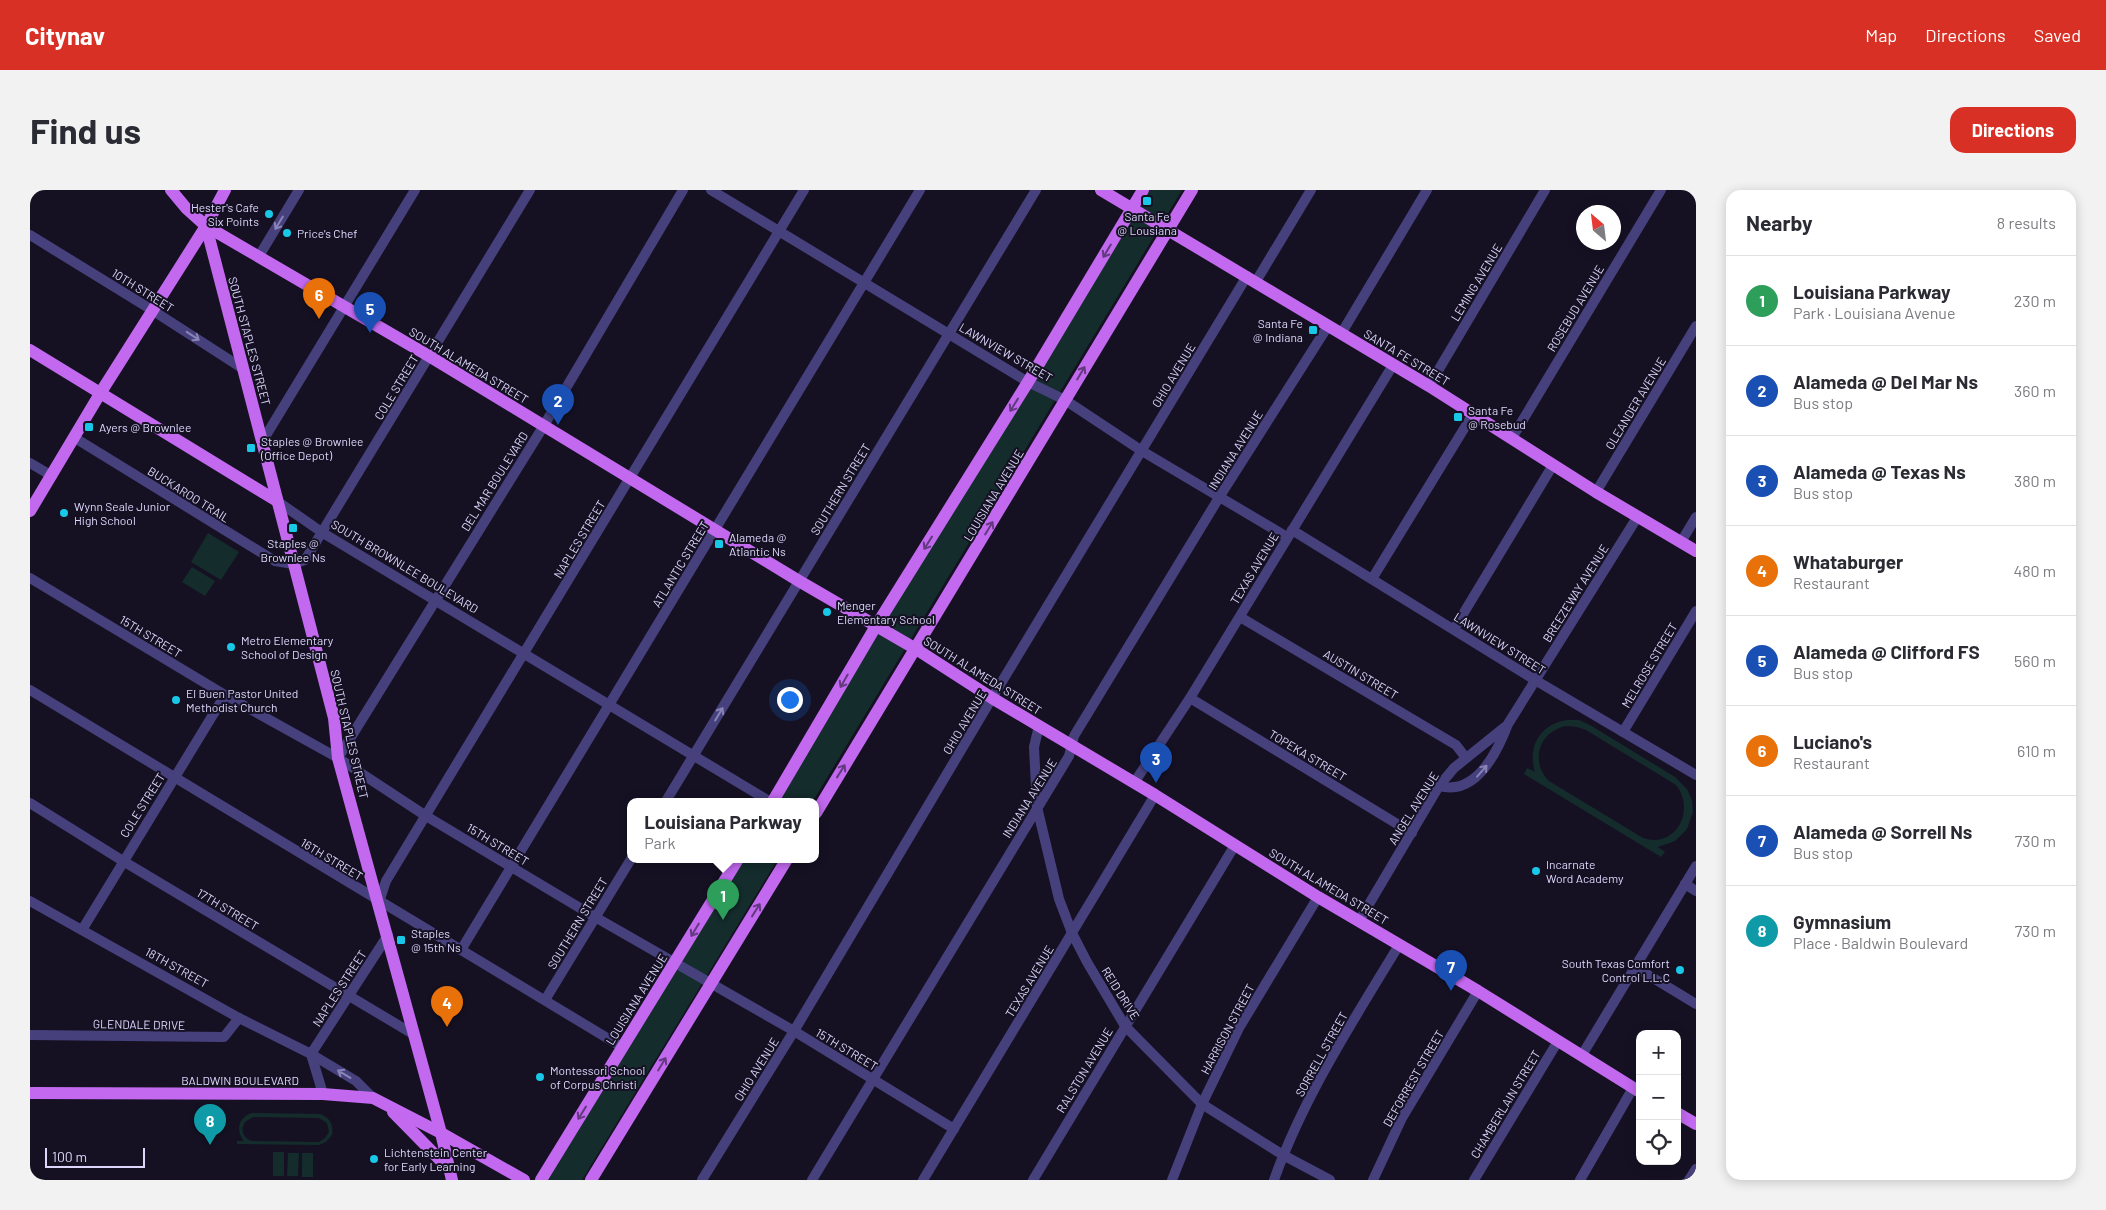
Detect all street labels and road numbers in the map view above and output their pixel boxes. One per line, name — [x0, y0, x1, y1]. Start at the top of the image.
street label: LEMING AVENUE — [1447, 241, 1505, 323]
street label: ROSEBUD AVENUE — [1544, 262, 1606, 354]
street label: 10TH STREET — [109, 265, 177, 315]
street label: SOUTH STAPLES STREET — [226, 275, 274, 407]
street label: LAWNVIEW STREET — [957, 320, 1055, 384]
street label: SOUTH ALAMEDA STREET — [407, 324, 531, 406]
street label: SANTA FE STREET — [1362, 326, 1452, 388]
street label: OHIO AVENUE — [1148, 340, 1198, 410]
street label: COLE STREET — [371, 352, 421, 422]
street label: OLEANDER AVENUE — [1602, 354, 1668, 452]
street label: INDIANA AVENUE — [1205, 408, 1265, 492]
street label: DEL MAR BOULEVARD — [458, 429, 530, 533]
street label: SOUTHERN STREET — [807, 441, 873, 537]
street label: LOUISIANA AVENUE — [960, 447, 1026, 543]
street label: BUCKAROO TRAIL — [145, 463, 233, 525]
street label: NAPLES STREET — [550, 497, 608, 580]
street label: SOUTH BROWNLEE BOULEVARD — [329, 517, 481, 615]
street label: ATLANTIC STREET — [649, 518, 711, 610]
street label: TEXAS AVENUE — [1227, 529, 1281, 607]
street label: BREEZEWAY AVENUE — [1539, 542, 1611, 644]
street label: LAWNVIEW STREET — [1452, 609, 1549, 677]
street label: 15TH STREET — [118, 612, 185, 660]
street label: MELROSE STREET — [1618, 620, 1680, 710]
street label: SOUTH ALAMEDA STREET — [922, 633, 1045, 717]
street label: AUSTIN STREET — [1321, 646, 1401, 702]
street label: SOUTH STAPLES STREET — [328, 668, 372, 800]
street label: OHIO AVENUE — [939, 687, 989, 757]
street label: TOPEKA STREET — [1267, 726, 1349, 784]
street label: INDIANA AVENUE — [999, 756, 1059, 840]
street label: ANGEL AVENUE — [1385, 769, 1441, 847]
street label: COLE STREET — [117, 770, 167, 840]
street label: 15TH STREET — [465, 820, 532, 868]
street label: 16TH STREET — [299, 835, 366, 883]
street label: SOUTH ALAMEDA STREET — [1267, 845, 1391, 927]
street label: SOUTHERN STREET — [544, 875, 610, 971]
street label: 17TH STREET — [195, 885, 261, 933]
street label: TEXAS AVENUE — [1002, 942, 1056, 1020]
street label: 18TH STREET — [143, 944, 211, 990]
street label: NAPLES STREET — [309, 947, 369, 1029]
street label: LOUISIANA AVENUE — [602, 951, 670, 1047]
street label: REID DRIVE — [1099, 964, 1143, 1022]
street label: HARRISON STREET — [1197, 981, 1257, 1077]
street label: SORRELL STREET — [1292, 1009, 1350, 1099]
street label: GLENDALE DRIVE — [93, 1016, 185, 1032]
street label: 15TH STREET — [814, 1025, 881, 1073]
street label: RALSTON AVENUE — [1053, 1025, 1115, 1115]
street label: DEFORREST STREET — [1380, 1027, 1446, 1129]
street label: OHIO AVENUE — [731, 1035, 781, 1103]
street label: CHAMBERLAIN STREET — [1467, 1047, 1543, 1161]
street label: BALDWIN BOULEVARD — [181, 1073, 299, 1087]

